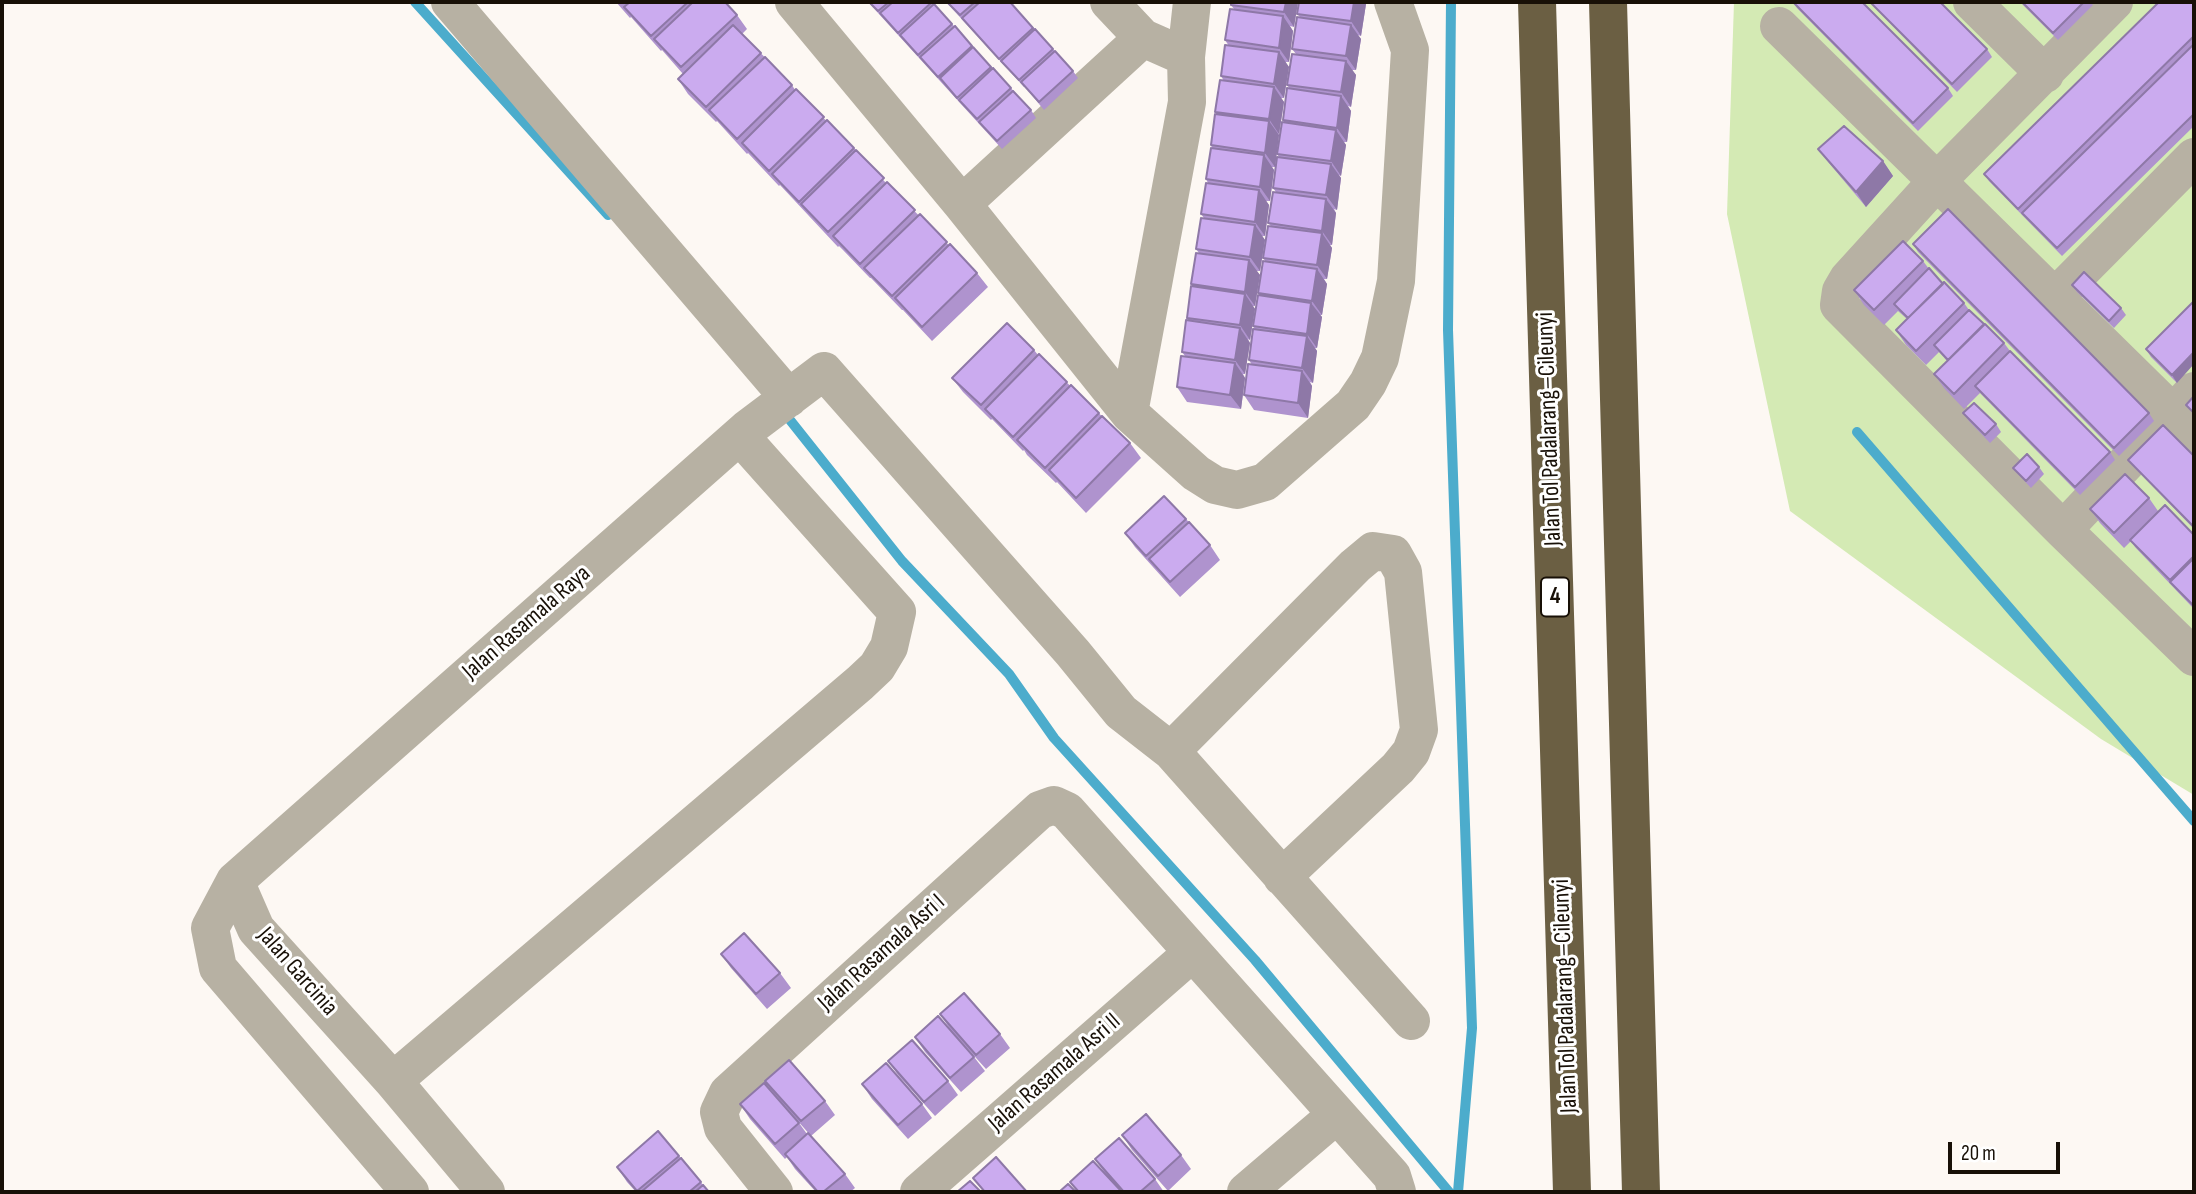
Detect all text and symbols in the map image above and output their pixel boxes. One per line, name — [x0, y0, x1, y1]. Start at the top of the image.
street label: Jalan Tol Padalarang–Cileunyi — [1532, 312, 1568, 546]
street label: Jalan Rasamala Raya — [457, 560, 597, 686]
road number: 4 — [1541, 578, 1569, 617]
street label: Jalan Tol Padalarang–Cileunyi — [1548, 879, 1584, 1113]
street label: Jalan Rasamala Asri I — [813, 888, 951, 1018]
street label: Jalan Garcinia — [251, 922, 343, 1022]
street label: Jalan Rasamala Asri II — [983, 1008, 1127, 1138]
scale bar — [1951, 1128, 2063, 1172]
text: 20 m — [1961, 1141, 1996, 1166]

